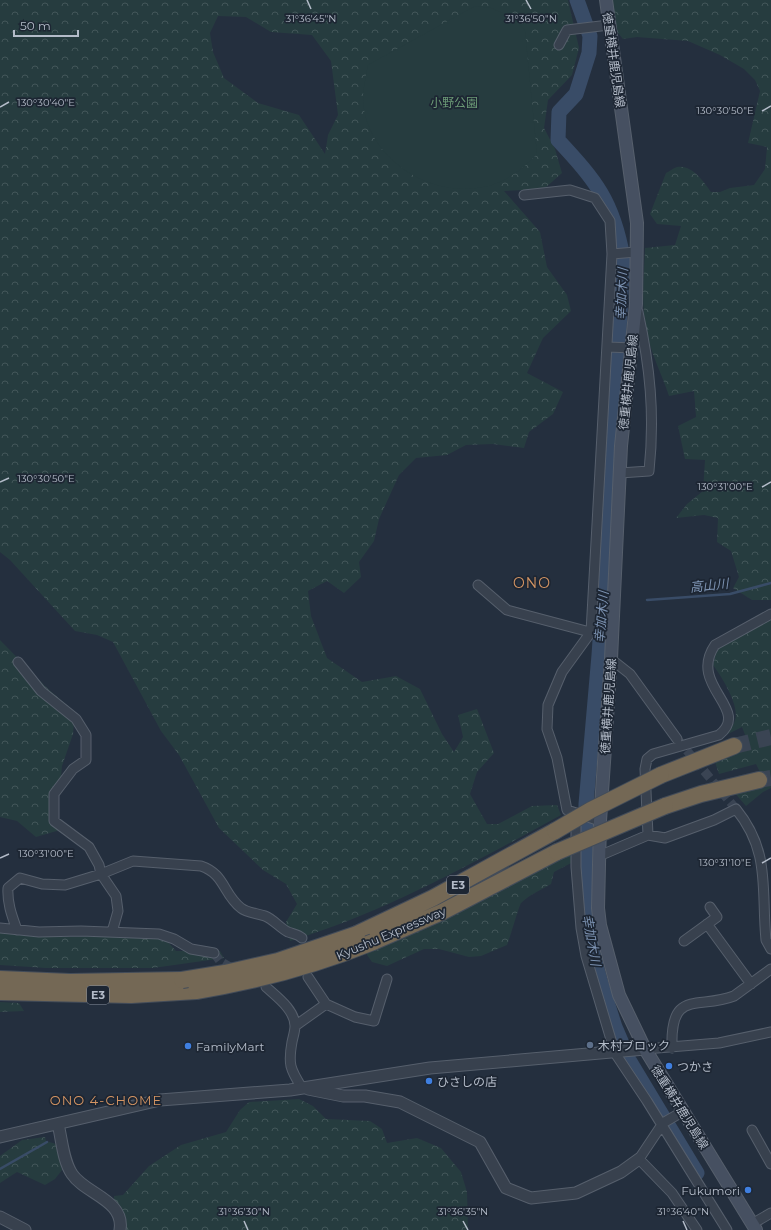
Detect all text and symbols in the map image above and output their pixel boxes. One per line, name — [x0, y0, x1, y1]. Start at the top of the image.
street label: 徳重横井鹿児島線 — [600, 11, 628, 109]
scale bar — [14, 12, 78, 38]
text: 31°36'45"N — [286, 12, 336, 25]
text: 31°36'50"N — [505, 12, 557, 25]
text: 50 m — [20, 18, 51, 33]
park label: 小野公園 — [430, 95, 478, 110]
text: 130°30'40"E — [17, 96, 75, 109]
text: 130°30'50"E — [696, 104, 754, 117]
water label: 幸加木川 — [612, 266, 630, 320]
street label: 徳重横井鹿児島線 — [616, 333, 640, 431]
text: 130°30'50"E — [17, 472, 75, 485]
text: 130°31'00"E — [697, 480, 753, 493]
district label: ONO — [513, 574, 551, 592]
water label: 高山川 — [689, 575, 731, 595]
water label: 幸加木川 — [591, 588, 611, 644]
street label: 徳重横井鹿児島線 — [597, 658, 619, 754]
text: 130°31'00"E — [18, 847, 74, 860]
text: 130°31'10"E — [699, 856, 752, 869]
road number: E3 — [447, 876, 469, 894]
street label: Kyushu Expressway — [334, 903, 449, 963]
water label: 幸加木川 — [580, 913, 605, 969]
road number: E3 — [87, 986, 109, 1004]
place label: 木村ブロック — [598, 1038, 670, 1053]
place label: FamilyMart — [196, 1039, 265, 1054]
marker: 木村ブロック — [585, 1040, 595, 1050]
marker: FamilyMart — [183, 1041, 193, 1051]
place label: つかさ — [677, 1059, 713, 1074]
marker: つかさ — [664, 1061, 674, 1071]
street label: 徳重横井鹿児島線 — [648, 1062, 712, 1152]
place label: ひさしの店 — [437, 1074, 497, 1089]
marker: ひさしの店 — [424, 1076, 434, 1086]
district label: ONO 4-CHOME — [50, 1092, 162, 1108]
place label: Fukumori — [681, 1183, 740, 1198]
marker: Fukumori — [743, 1185, 753, 1195]
text: 31°36'30"N — [218, 1205, 270, 1218]
text: 31°36'35"N — [438, 1205, 488, 1218]
text: 31°36'40"N — [657, 1205, 709, 1218]

